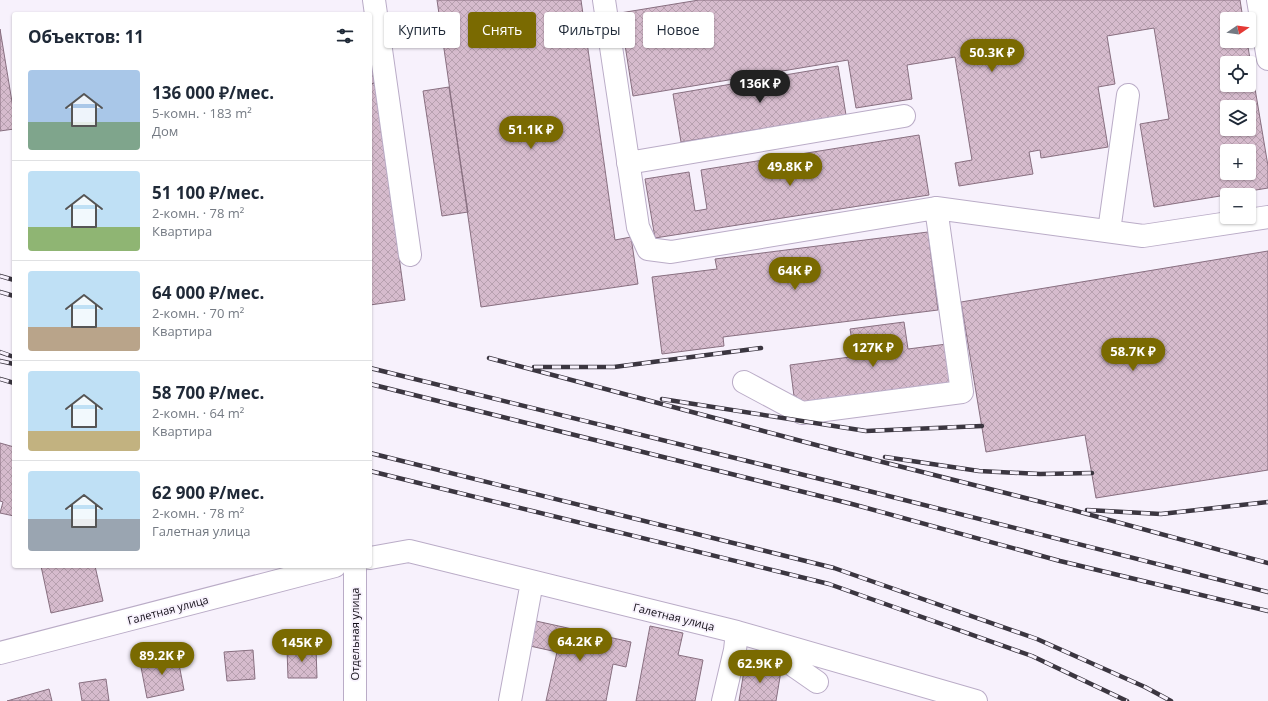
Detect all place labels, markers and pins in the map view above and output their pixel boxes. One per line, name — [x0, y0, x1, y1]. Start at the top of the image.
pin: 50.3K ₽ — [955, 39, 1029, 73]
pin: 136K ₽ — [727, 70, 793, 104]
pin: 51.1K ₽ — [494, 116, 568, 150]
pin: 49.8K ₽ — [753, 153, 827, 187]
pin: 64K ₽ — [767, 257, 823, 291]
pin: 127K ₽ — [840, 334, 906, 368]
pin: 58.7K ₽ — [1096, 338, 1170, 372]
pin: 64.2K ₽ — [543, 628, 617, 662]
pin: 145K ₽ — [269, 629, 335, 663]
pin: 89.2K ₽ — [125, 642, 199, 676]
pin: 62.9K ₽ — [723, 650, 797, 684]

